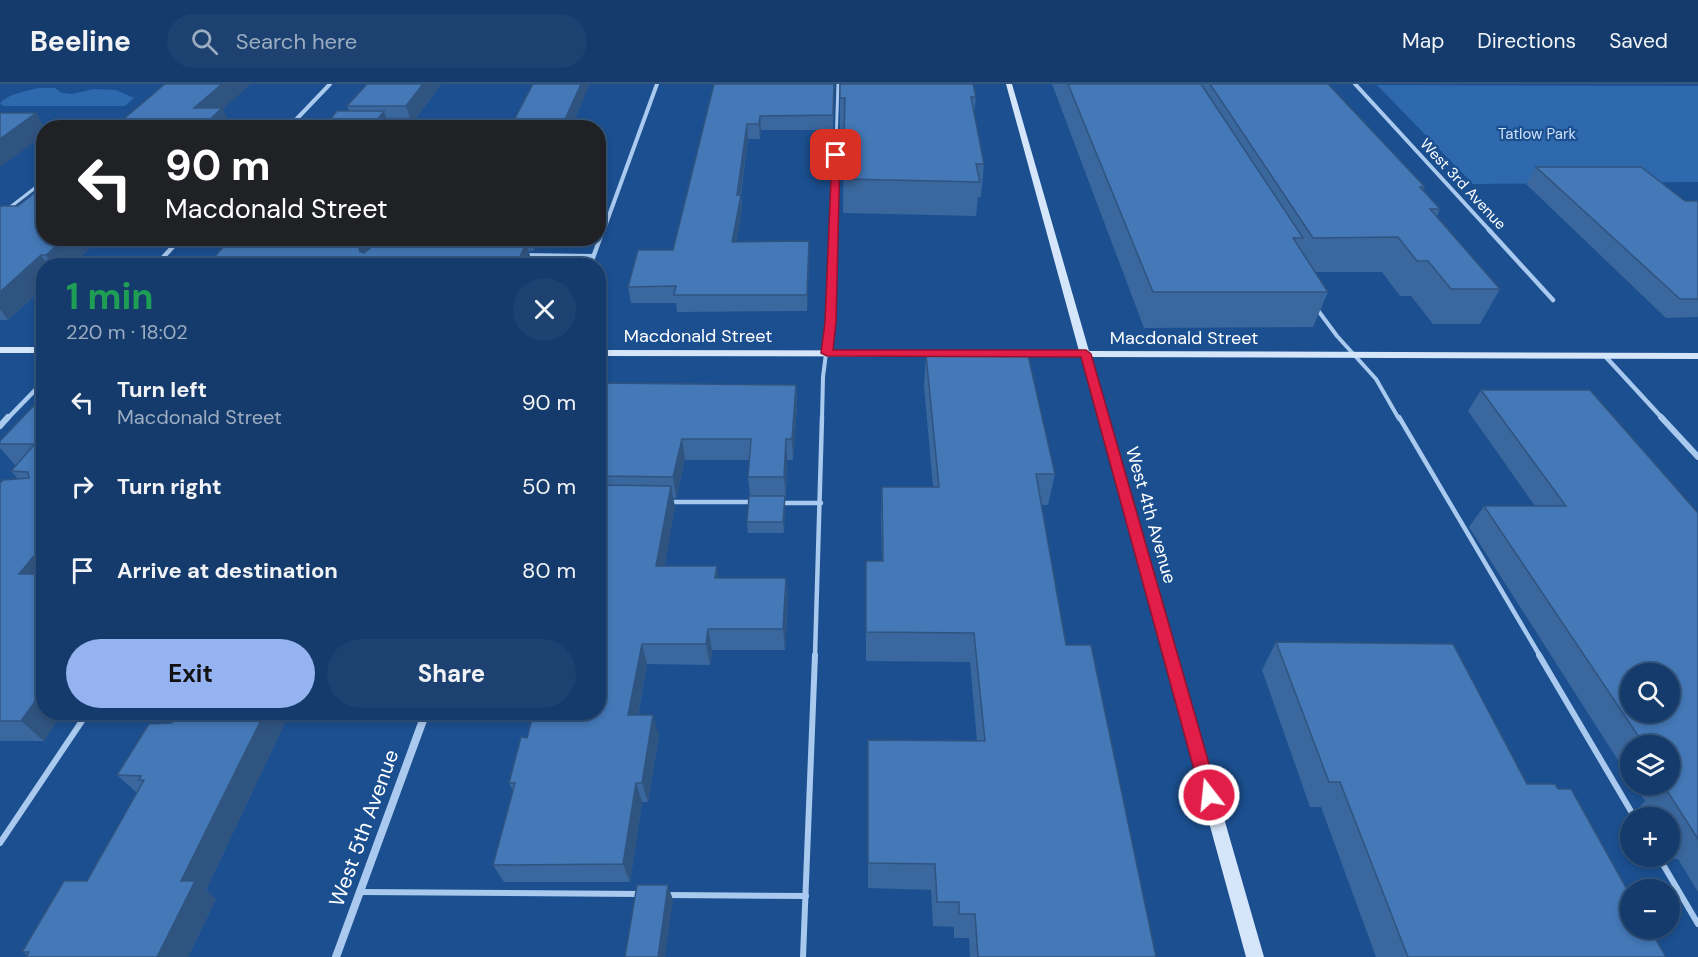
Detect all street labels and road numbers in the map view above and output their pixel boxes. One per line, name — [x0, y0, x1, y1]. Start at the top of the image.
street label: West 3rd Avenue — [1416, 134, 1510, 234]
street label: Macdonald Street — [624, 324, 772, 348]
street label: Macdonald Street — [1110, 326, 1258, 350]
street label: West 4th Avenue — [1120, 444, 1182, 586]
street label: West 5th Avenue — [323, 746, 405, 910]

